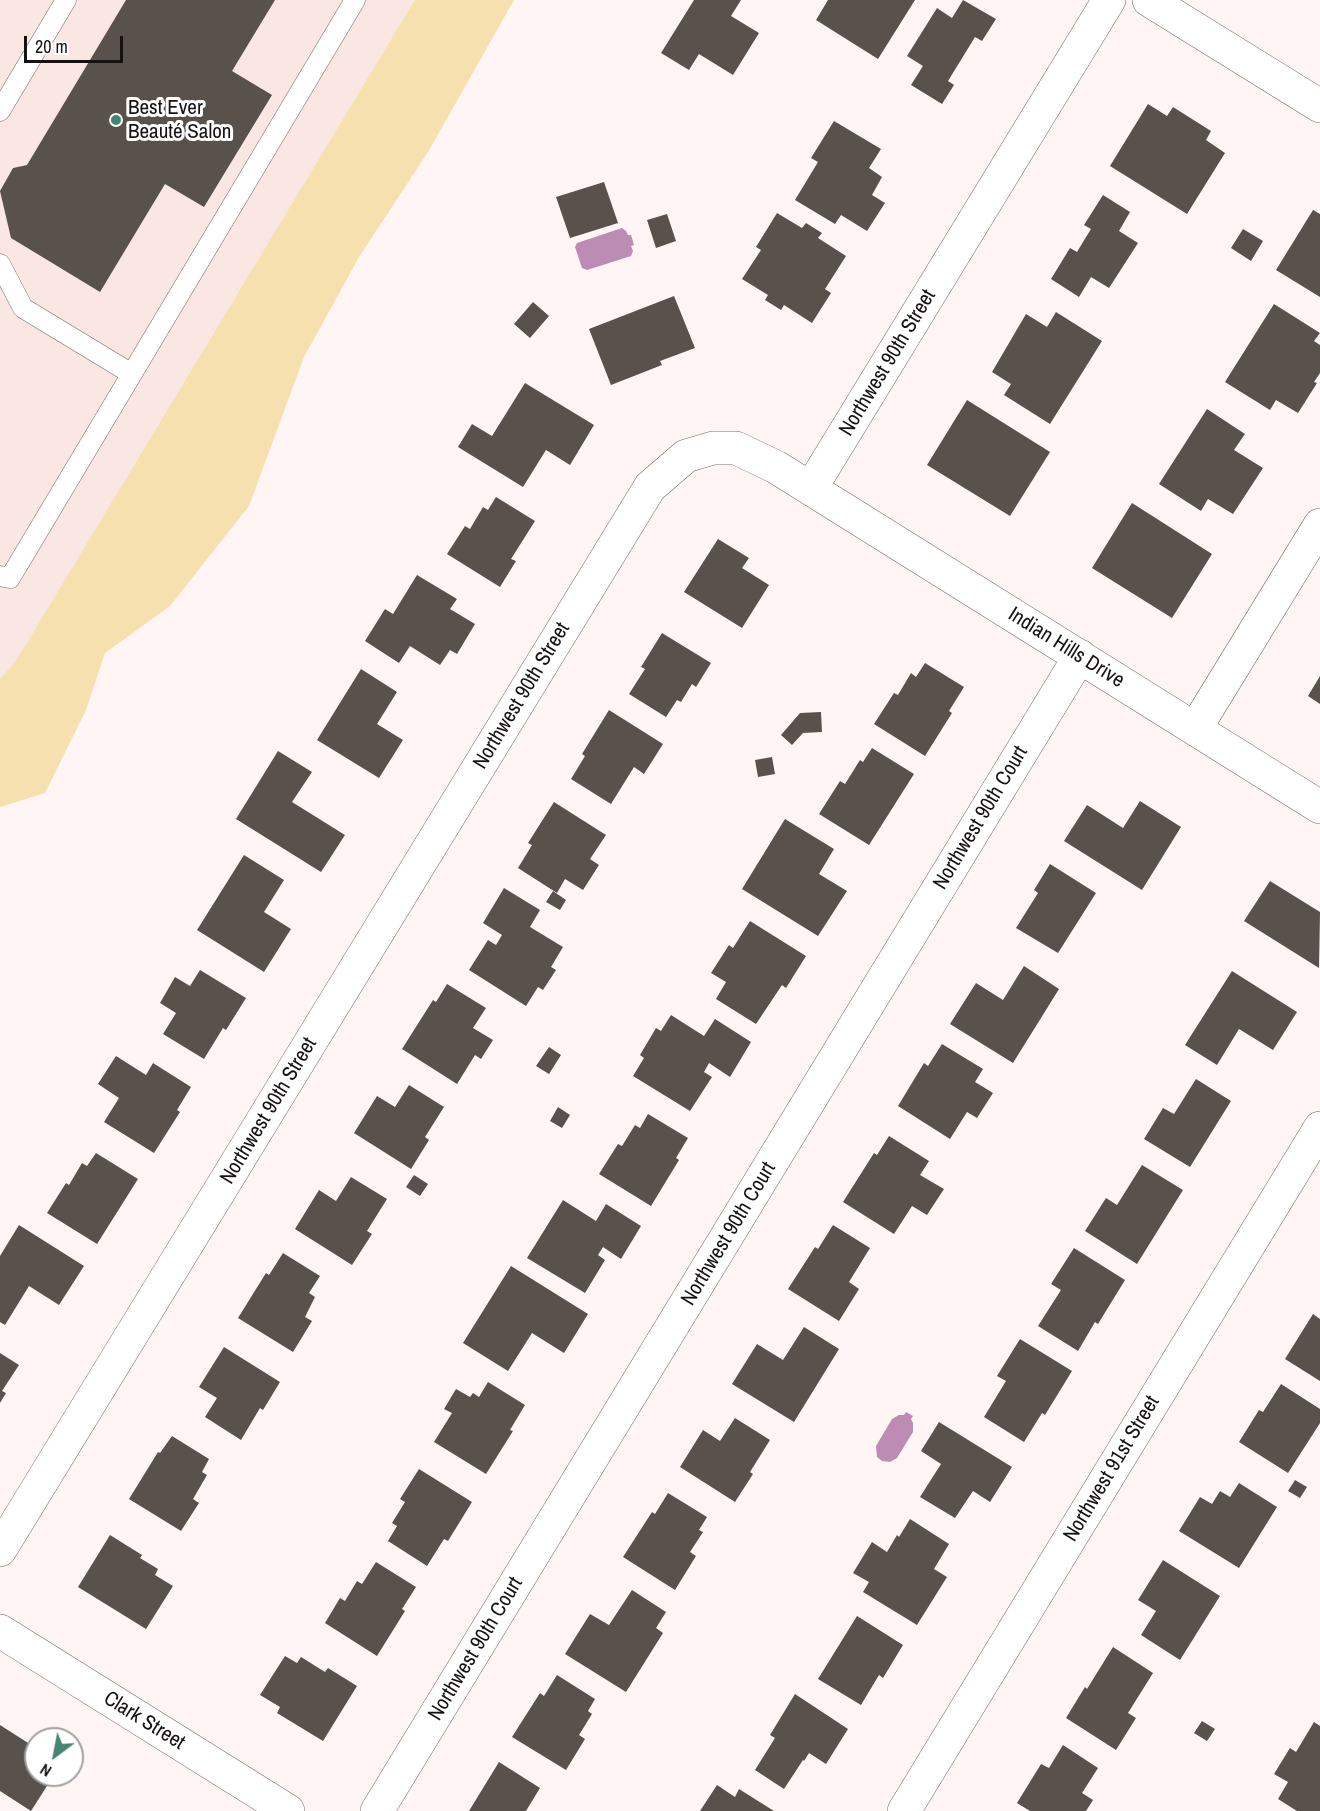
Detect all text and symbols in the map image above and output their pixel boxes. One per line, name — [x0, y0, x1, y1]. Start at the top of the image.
scale bar — [27, 24, 126, 62]
text: 20 m — [35, 34, 68, 59]
place label: Best Ever Beauté Salon — [128, 95, 231, 145]
marker: Best Ever Beauté Salon — [109, 113, 123, 127]
street label: Northwest 90th Street — [834, 285, 942, 441]
street label: Indian Hills Drive — [1003, 602, 1129, 694]
street label: Northwest 90th Street — [468, 618, 576, 774]
street label: Northwest 90th Court — [928, 742, 1034, 894]
street label: Northwest 90th Street — [215, 1033, 323, 1189]
street label: Northwest 90th Court — [676, 1158, 782, 1310]
street label: Northwest 91st Street — [1059, 1392, 1165, 1546]
street label: Northwest 90th Court — [423, 1573, 529, 1725]
street label: Clark Street — [99, 1686, 189, 1756]
north arrow — [24, 1727, 84, 1787]
text: N — [36, 1759, 55, 1782]

